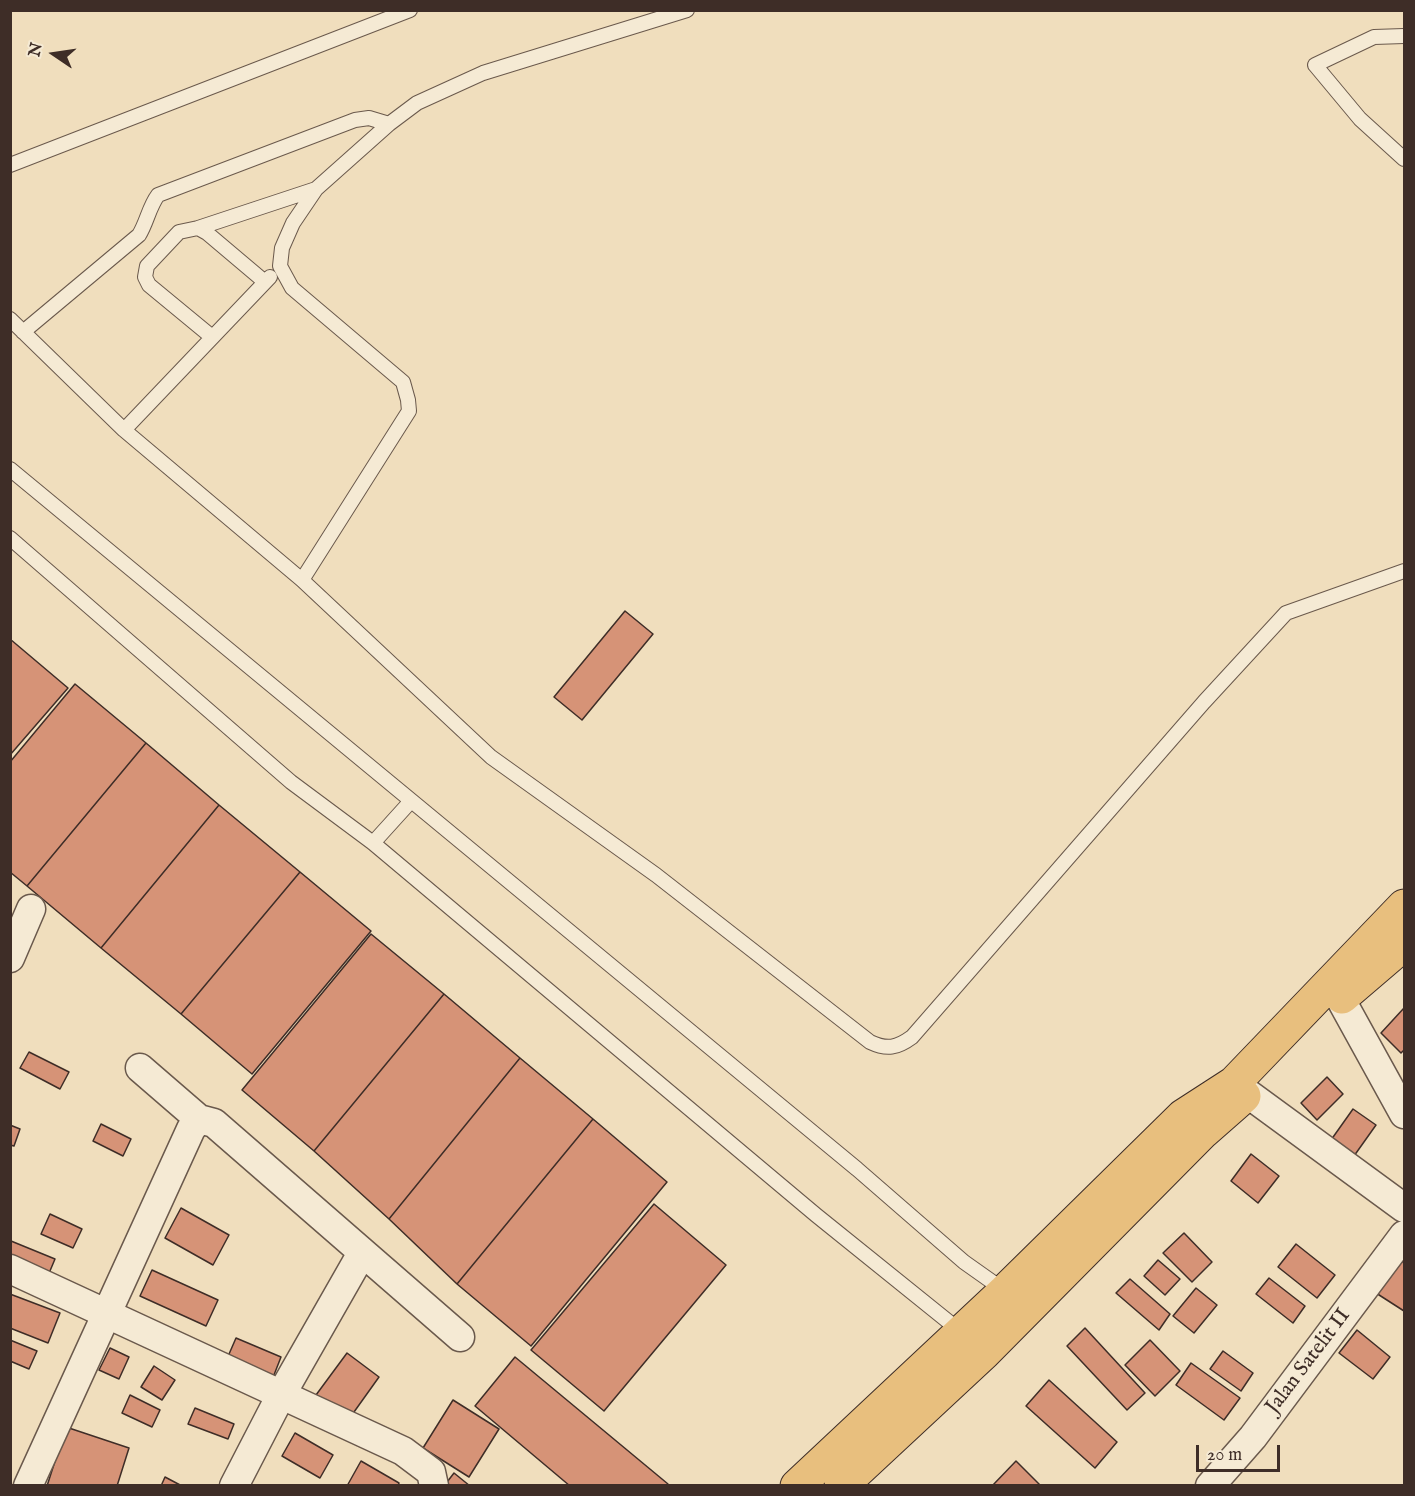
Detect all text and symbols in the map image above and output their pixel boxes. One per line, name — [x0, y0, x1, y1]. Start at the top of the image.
north arrow — [24, 24, 84, 84]
text: N — [25, 41, 48, 59]
street label: Jalan Satelit II — [1261, 1304, 1357, 1420]
scale bar — [1199, 1433, 1283, 1471]
text: 20 m — [1207, 1444, 1242, 1467]

